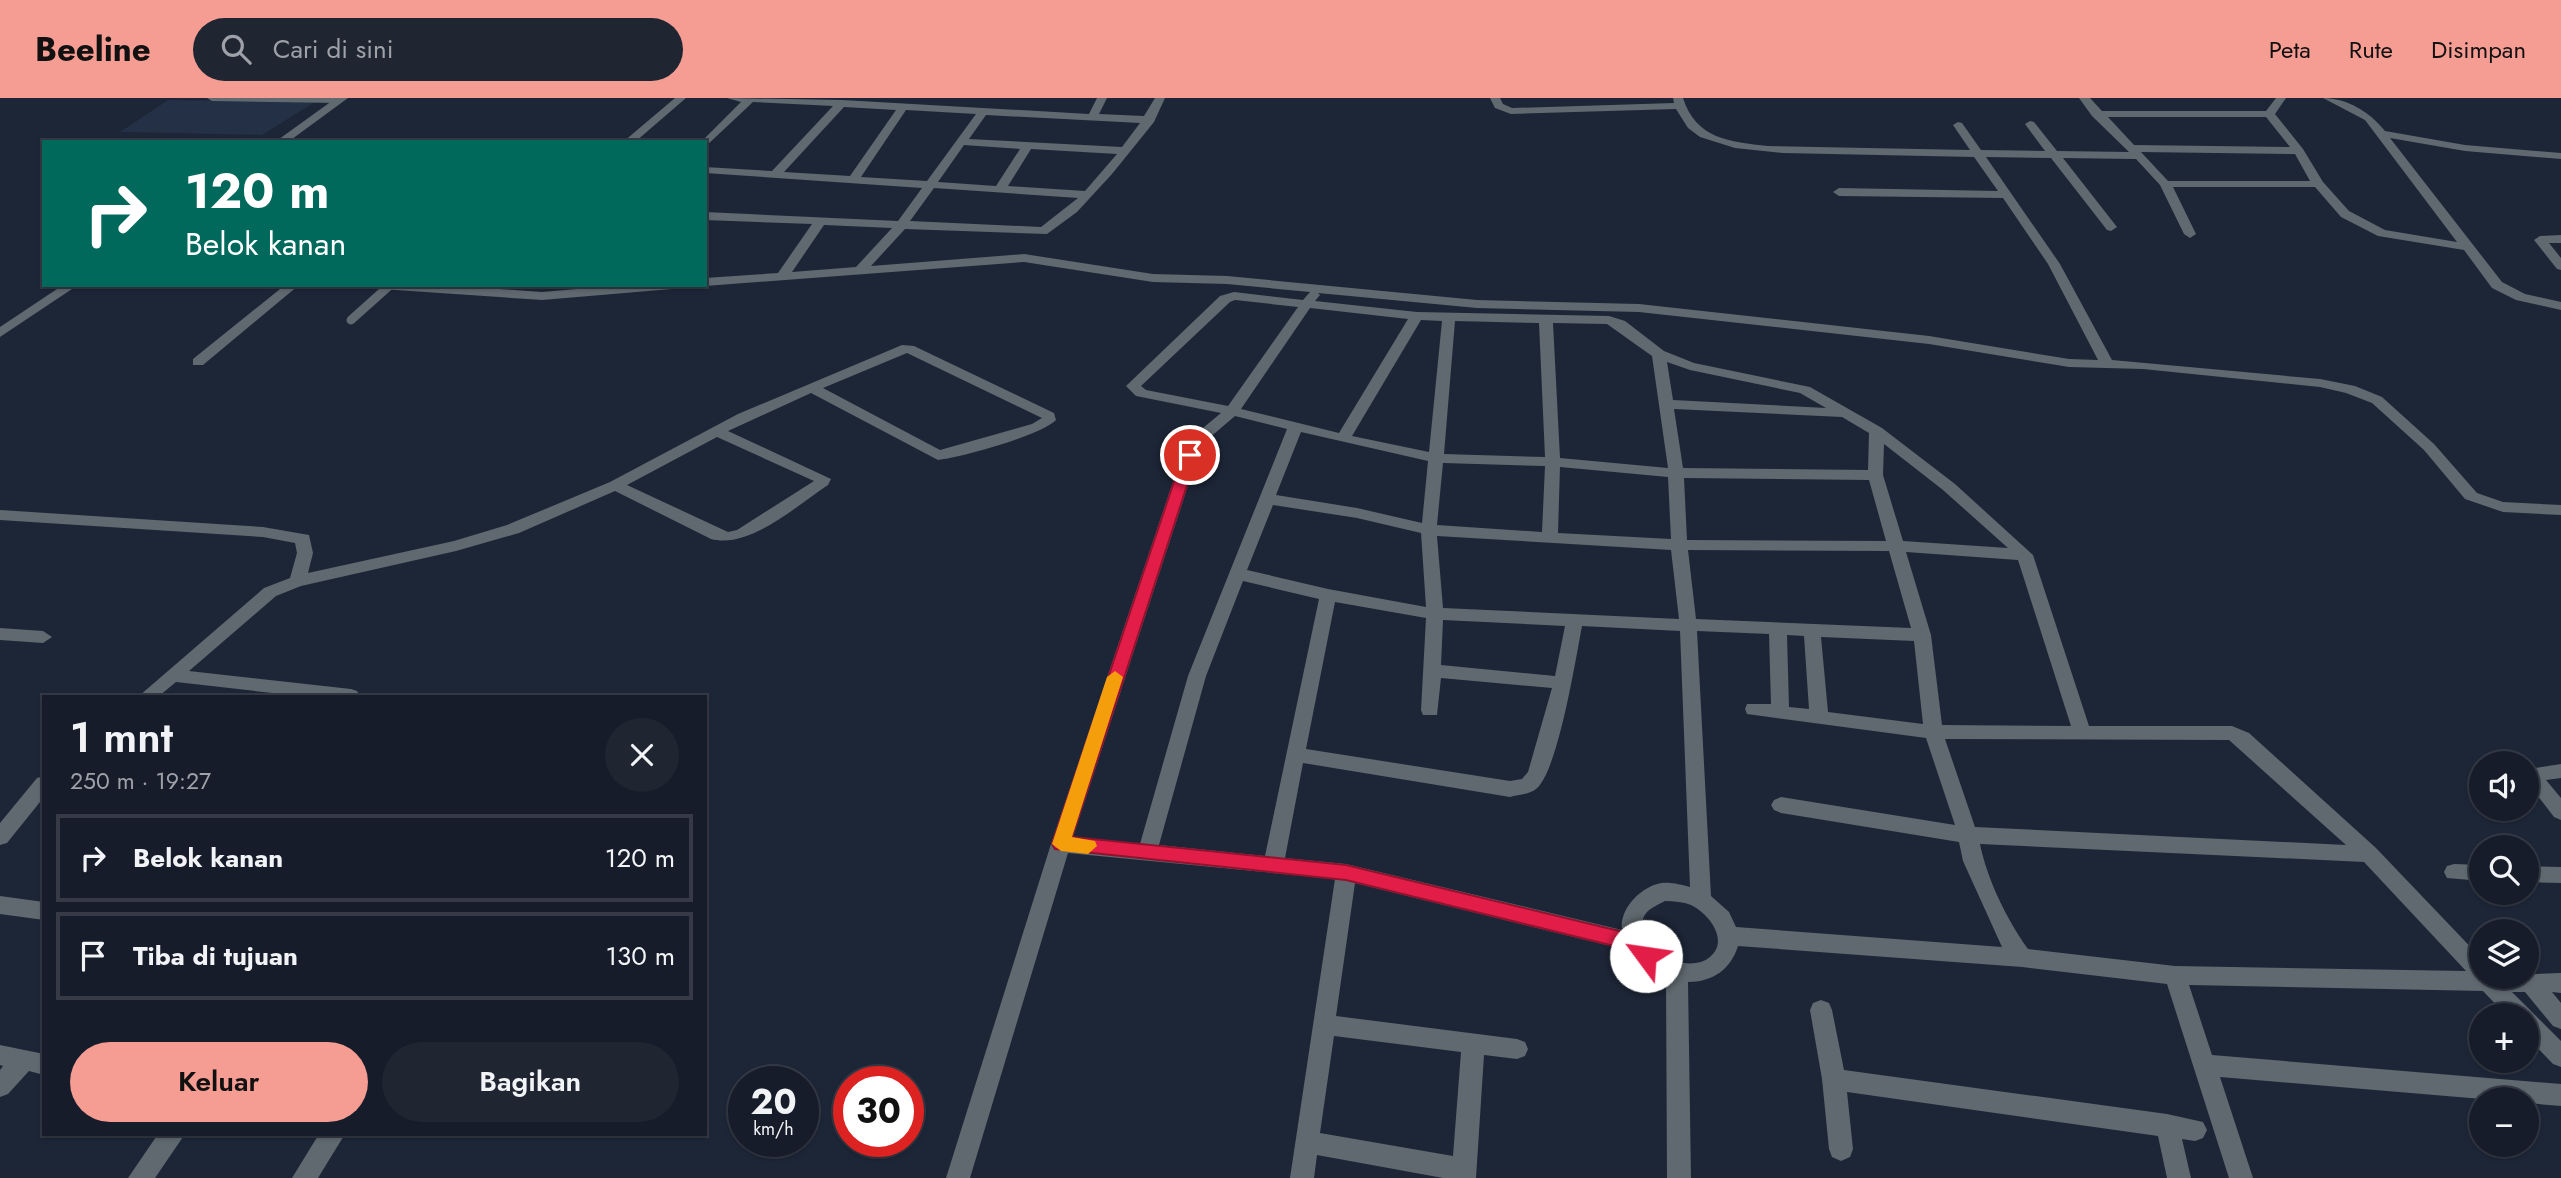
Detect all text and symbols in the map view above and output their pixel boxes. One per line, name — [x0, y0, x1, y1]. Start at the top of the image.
search box — [193, 18, 683, 81]
text: Beeline — [35, 26, 151, 73]
icon: search — [217, 30, 255, 68]
text: Cari di sini — [273, 30, 393, 68]
text: Peta — [2269, 32, 2311, 67]
text: Rute — [2349, 32, 2393, 67]
text: Disimpan — [2431, 32, 2526, 67]
text: 120 m — [185, 156, 329, 226]
icon: right — [70, 168, 161, 259]
text: Belok kanan — [185, 221, 346, 267]
pin — [1160, 425, 1220, 485]
icon: arrive — [1171, 436, 1209, 474]
text: 1 mnt — [70, 707, 173, 768]
button: close — [605, 718, 679, 792]
map controls — [2469, 751, 2539, 1157]
button: sound — [2469, 751, 2539, 821]
text: 250 m · 19:27 — [70, 764, 211, 798]
button: search — [2469, 835, 2539, 905]
icon: right — [74, 839, 112, 877]
text: Belok kanan — [133, 839, 283, 877]
text: 120 m — [605, 839, 675, 877]
position arrow — [1609, 919, 1683, 993]
button: layers — [2469, 919, 2539, 989]
icon: arrive — [74, 937, 112, 975]
text: Tiba di tujuan — [133, 937, 298, 975]
text: 130 m — [605, 937, 675, 975]
button: + — [2469, 1003, 2539, 1073]
button: Keluar — [70, 1042, 368, 1122]
button: Bagikan — [382, 1042, 679, 1122]
speed limit sign: 30 — [833, 1066, 924, 1157]
text: 20 — [750, 1077, 797, 1127]
button: − — [2469, 1087, 2539, 1157]
text: km/h — [753, 1116, 794, 1142]

